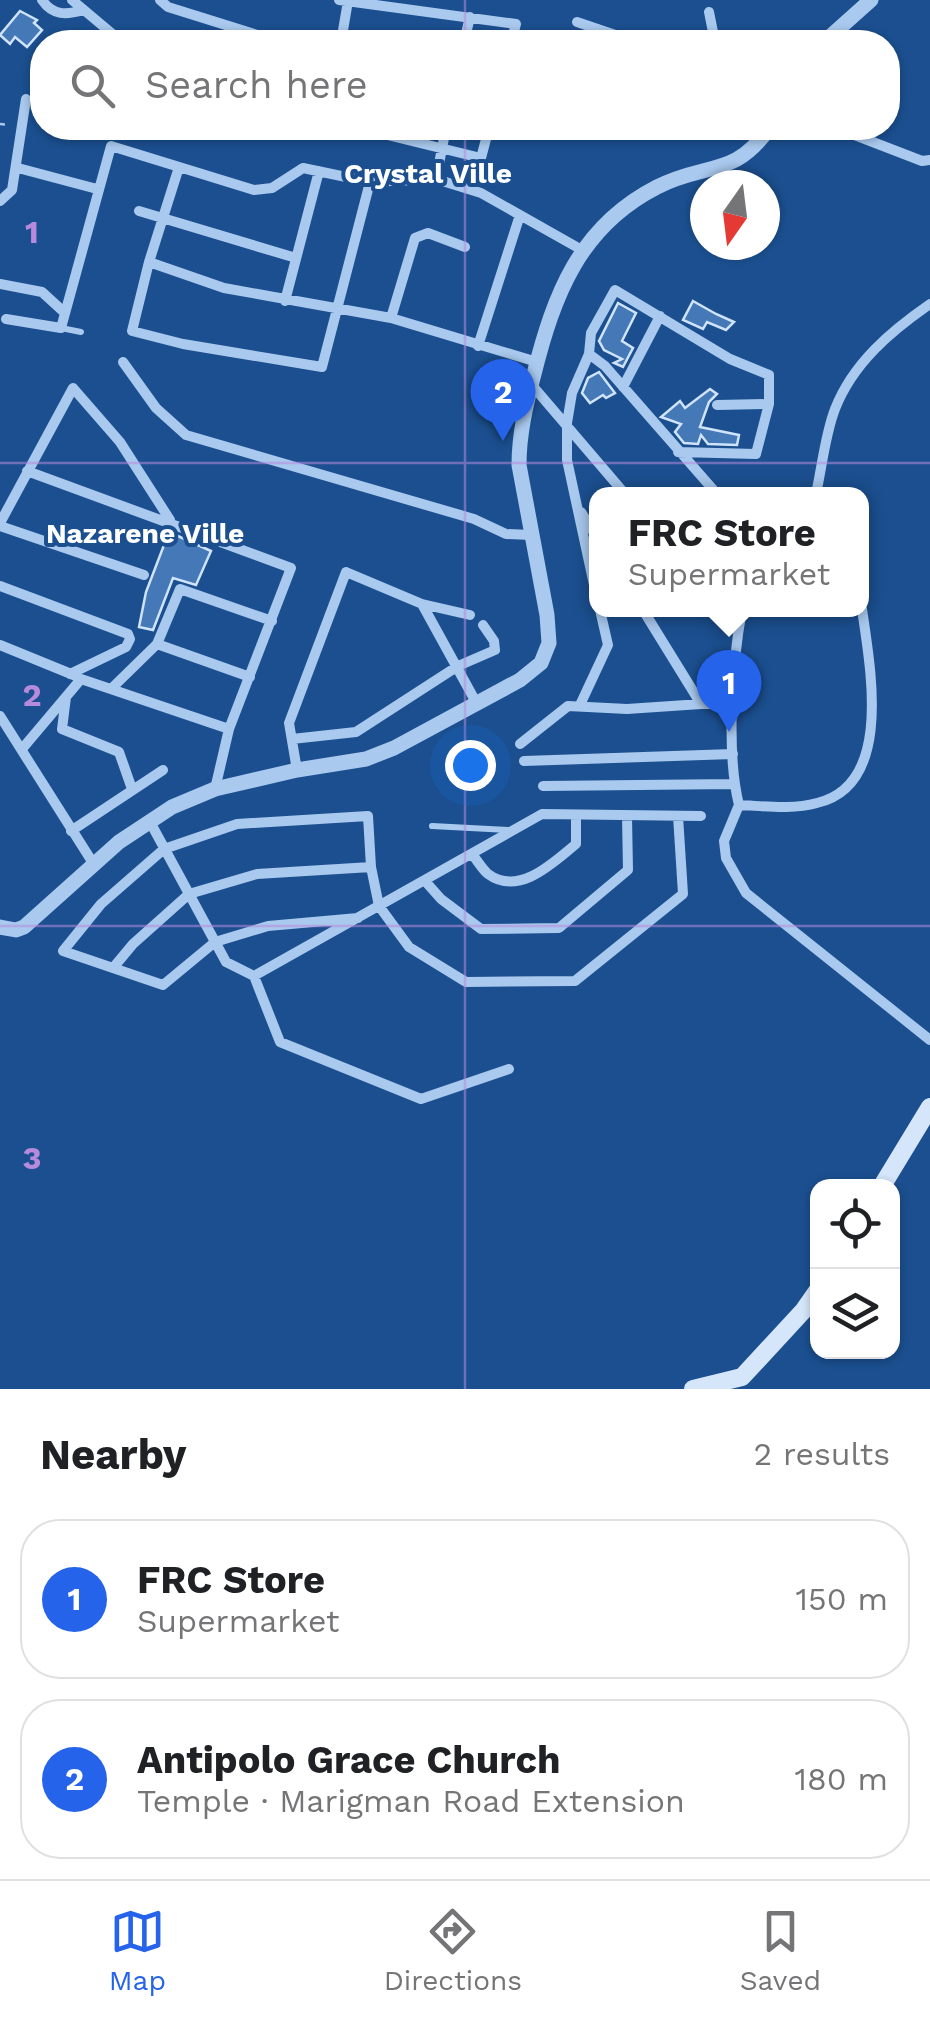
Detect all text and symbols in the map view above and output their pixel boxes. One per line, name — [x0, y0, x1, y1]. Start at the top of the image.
search box — [30, 30, 900, 140]
icon: search — [65, 58, 120, 113]
text: Search here — [145, 63, 368, 107]
district label: Crystal Ville — [344, 157, 512, 190]
north arrow — [690, 170, 780, 260]
text: 1 — [25, 213, 39, 251]
pin: 2 — [470, 358, 536, 441]
popup — [589, 487, 869, 617]
text: FRC Store — [628, 511, 816, 555]
district label: Nazarene Ville — [46, 517, 244, 550]
text: Supermarket — [628, 555, 830, 593]
pin: 1 — [696, 650, 762, 732]
text: 2 — [22, 676, 42, 714]
your location — [445, 740, 496, 791]
text: 3 — [23, 1139, 41, 1177]
map controls — [810, 1179, 900, 1359]
button: locate — [810, 1179, 900, 1269]
button: layers — [810, 1269, 900, 1359]
text: Nearby — [40, 1430, 187, 1479]
text: 2 results — [753, 1435, 890, 1473]
text: FRC Store — [137, 1558, 325, 1602]
text: 1 — [68, 1580, 81, 1618]
text: 150 m — [796, 1580, 888, 1618]
text: Supermarket — [137, 1602, 339, 1640]
text: Antipolo Grace Church — [137, 1738, 561, 1782]
text: 2 — [65, 1760, 84, 1798]
text: 180 m — [794, 1760, 888, 1798]
text: Temple · Marigman Road Extension — [137, 1782, 685, 1820]
tab: Map — [109, 1904, 166, 1997]
tab: Directions — [384, 1904, 522, 1997]
tab: Saved — [740, 1904, 821, 1997]

